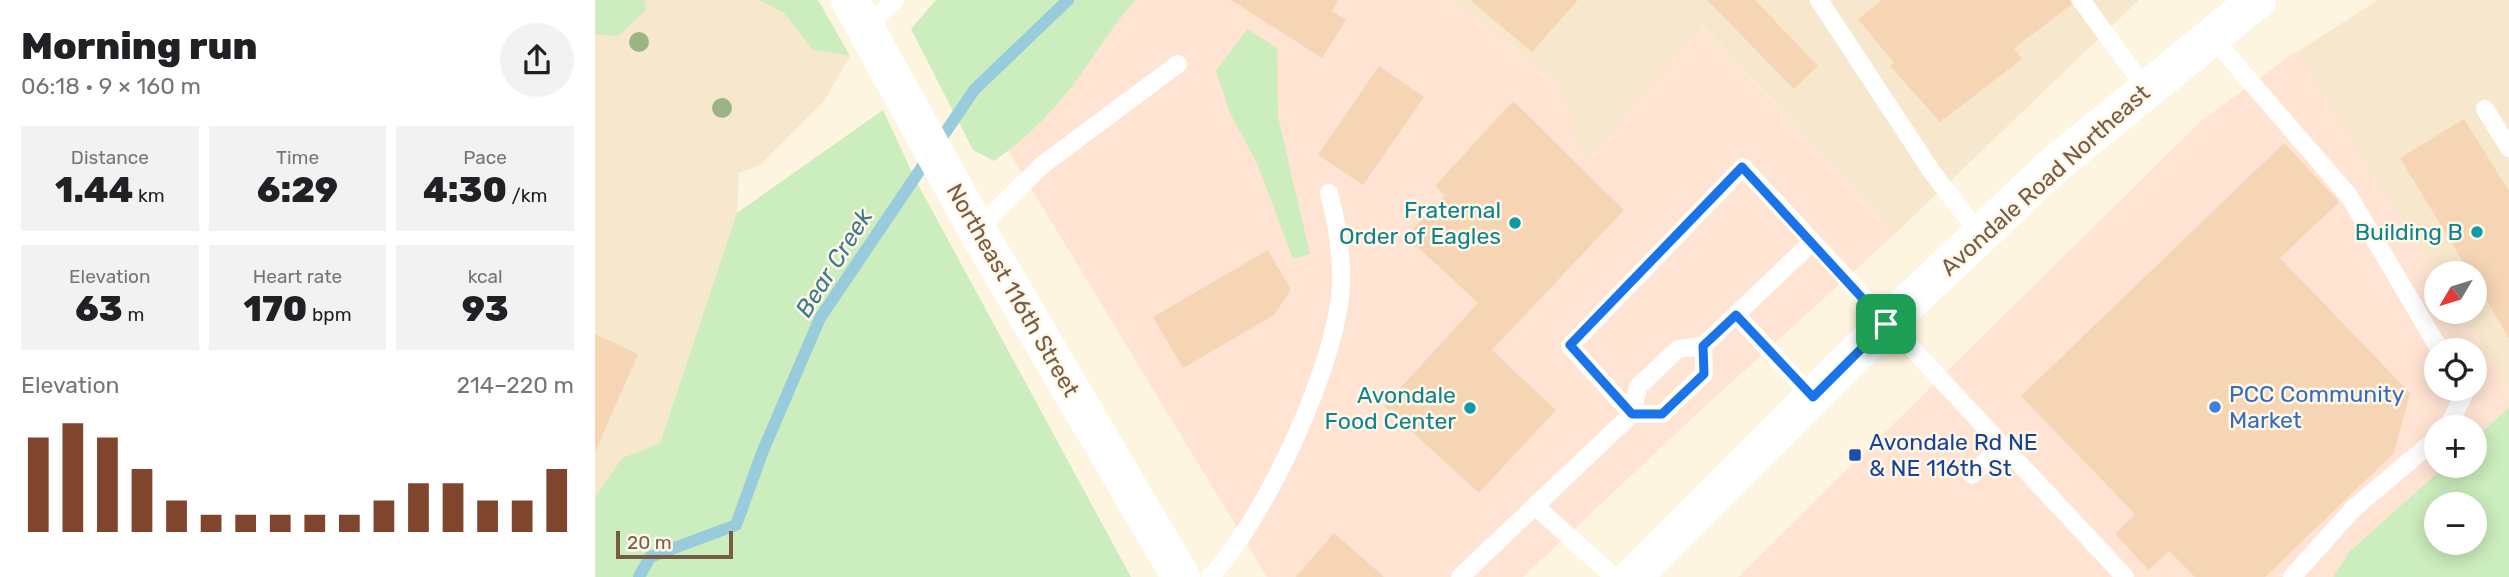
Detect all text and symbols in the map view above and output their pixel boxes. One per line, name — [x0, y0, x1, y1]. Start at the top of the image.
text: Morning run — [21, 23, 258, 69]
button: share — [500, 23, 574, 97]
text: 06:18 · 9 × 160 m — [21, 72, 201, 100]
street label: Avondale Road Northeast — [1935, 79, 2155, 281]
text: Distance — [71, 146, 149, 169]
text: Time — [276, 146, 319, 169]
text: Pace — [463, 146, 507, 169]
text: 1.44 — [55, 169, 133, 211]
text: 6:29 — [257, 169, 338, 211]
text: 4:30 — [423, 169, 507, 211]
street label: Northeast 116th Street — [940, 178, 1086, 402]
text: km — [133, 184, 165, 207]
text: /km — [507, 184, 547, 207]
place label: Fraternal Order of Eagles — [1339, 196, 1501, 250]
water label: Bear Creek — [790, 203, 879, 322]
marker: Fraternal Order of Eagles — [1507, 215, 1523, 231]
place label: Building B — [2355, 218, 2463, 246]
marker: Building B — [2469, 224, 2485, 240]
north arrow — [2424, 261, 2487, 324]
map controls — [2424, 261, 2487, 555]
text: Elevation — [69, 265, 151, 288]
text: Heart rate — [253, 265, 342, 288]
text: kcal — [468, 265, 503, 288]
text: 63 — [75, 288, 123, 330]
text: 170 — [243, 288, 307, 330]
text: 93 — [462, 288, 509, 330]
pin — [1856, 294, 1916, 354]
text: m — [123, 303, 144, 326]
text: bpm — [307, 303, 352, 326]
icon: arrive — [1867, 305, 1905, 343]
button: locate — [2424, 338, 2487, 401]
text: Elevation — [21, 371, 120, 399]
text: 214–220 m — [456, 371, 574, 399]
place label: PCC Community Market — [2229, 380, 2405, 434]
place label: Avondale Food Center — [1325, 381, 1456, 435]
marker: PCC Community Market — [2207, 399, 2223, 415]
marker: Avondale Food Center — [1462, 400, 1478, 416]
button: + — [2424, 415, 2487, 478]
place label: Avondale Rd NE & NE 116th St — [1869, 428, 2038, 482]
marker: Avondale Rd NE & NE 116th St — [1847, 447, 1863, 463]
button: − — [2424, 492, 2487, 555]
scale bar — [616, 528, 733, 560]
text: 20 m — [627, 531, 672, 554]

